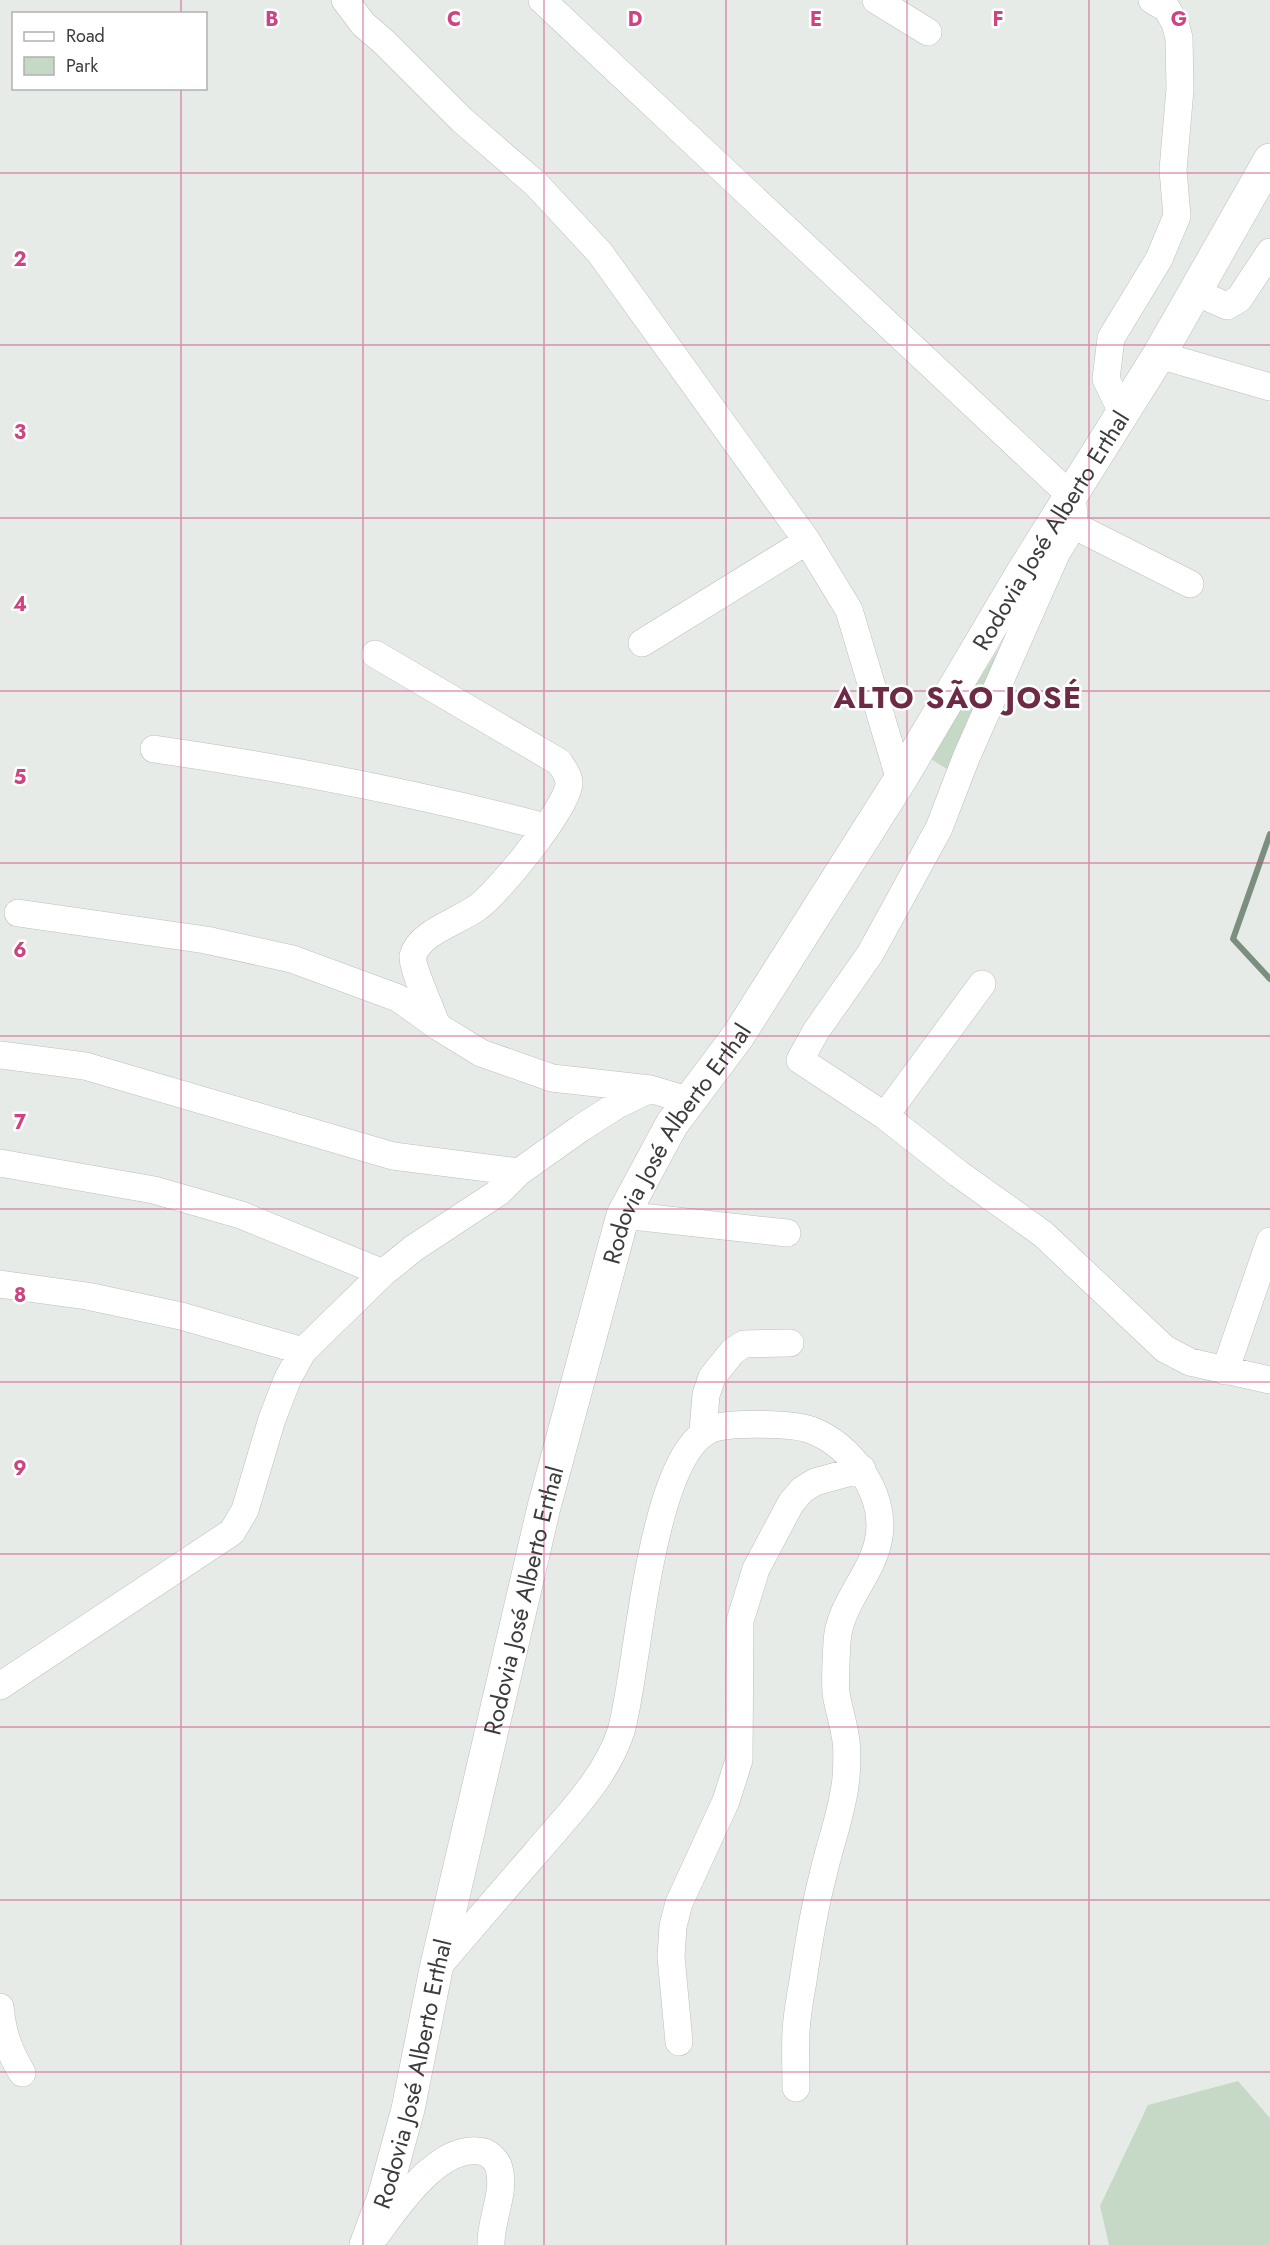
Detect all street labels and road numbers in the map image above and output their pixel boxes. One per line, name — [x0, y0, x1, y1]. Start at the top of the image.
street label: Rodovia José Alberto Erthal — [963, 404, 1137, 657]
street label: Rodovia José Alberto Erthal — [593, 1016, 759, 1268]
street label: Rodovia José Alberto Erthal — [474, 1462, 572, 1738]
street label: Rodovia José Alberto Erthal — [364, 1935, 460, 2213]

